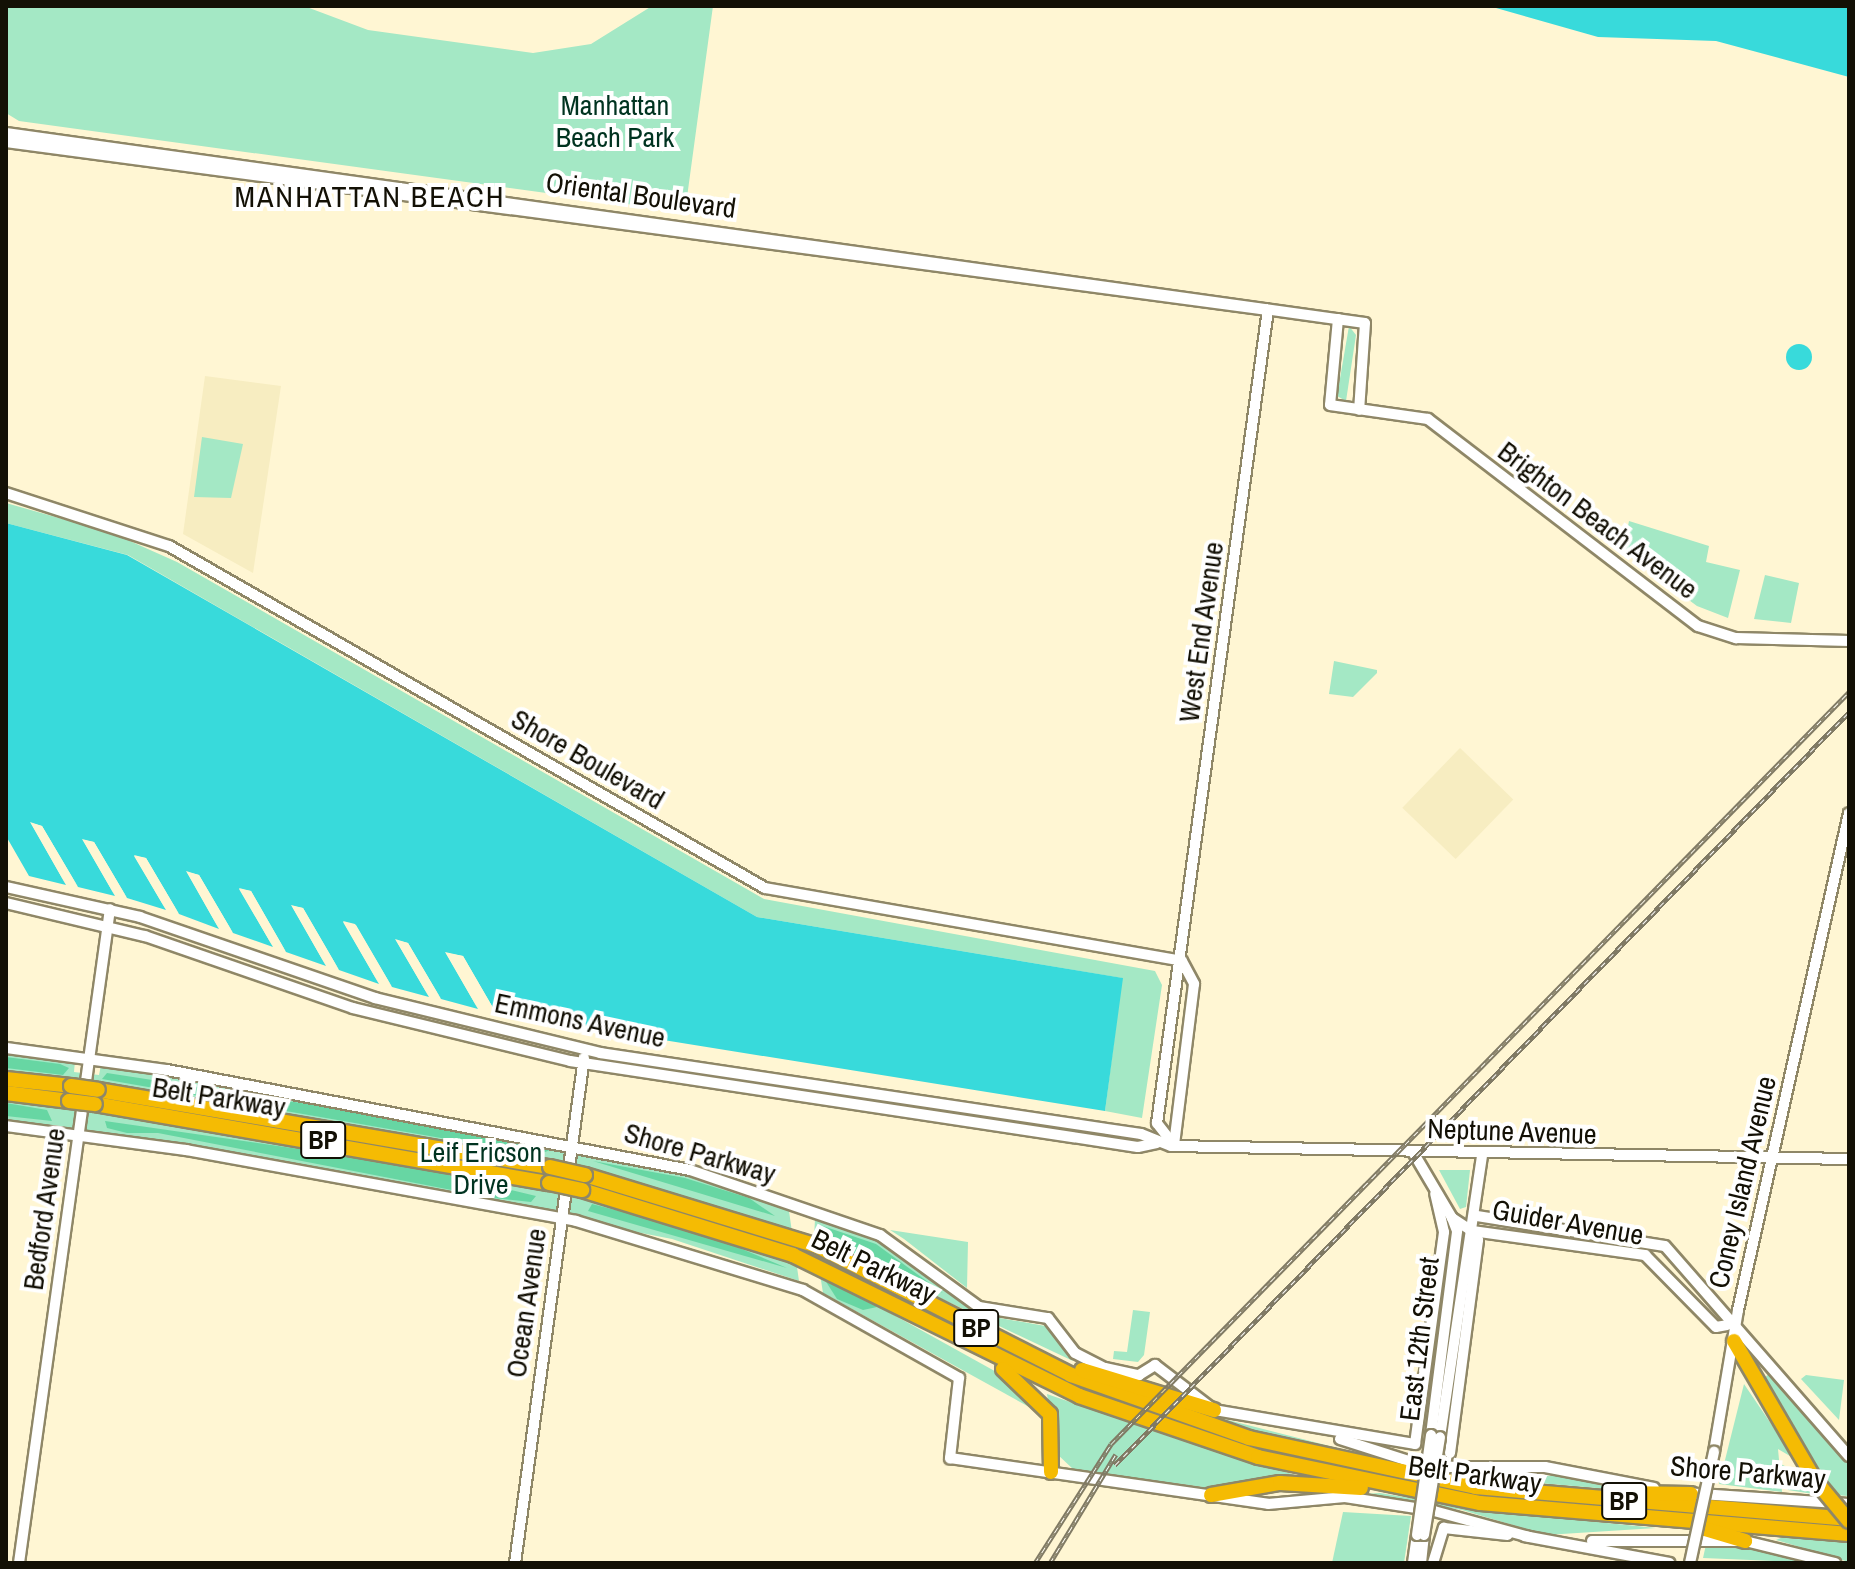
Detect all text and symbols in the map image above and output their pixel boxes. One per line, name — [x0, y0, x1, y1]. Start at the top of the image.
park label: Manhattan Beach Park — [556, 88, 674, 154]
street label: Oriental Boulevard — [544, 165, 738, 225]
district label: MANHATTAN BEACH — [234, 178, 506, 214]
street label: Brighton Beach Avenue — [1491, 434, 1705, 606]
street label: West End Avenue — [1172, 539, 1230, 725]
street label: Shore Boulevard — [506, 702, 670, 816]
street label: Emmons Avenue — [491, 985, 669, 1055]
street label: Belt Parkway — [150, 1070, 288, 1124]
street label: Coney Island Avenue — [1701, 1072, 1783, 1292]
street label: Neptune Avenue — [1426, 1111, 1598, 1151]
street label: Shore Parkway — [621, 1115, 779, 1191]
road number: BP — [299, 1118, 347, 1162]
street label: Bedford Avenue — [16, 1125, 72, 1293]
park label: Leif Ericson Drive — [420, 1135, 542, 1201]
street label: Guider Avenue — [1489, 1192, 1647, 1252]
street label: Belt Parkway — [806, 1222, 942, 1310]
street label: Ocean Avenue — [499, 1226, 553, 1380]
street label: East 12th Street — [1392, 1255, 1446, 1423]
road number: BP — [952, 1306, 1000, 1350]
street label: Belt Parkway — [1406, 1448, 1544, 1500]
street label: Shore Parkway — [1669, 1448, 1827, 1496]
road number: BP — [1600, 1479, 1648, 1523]

